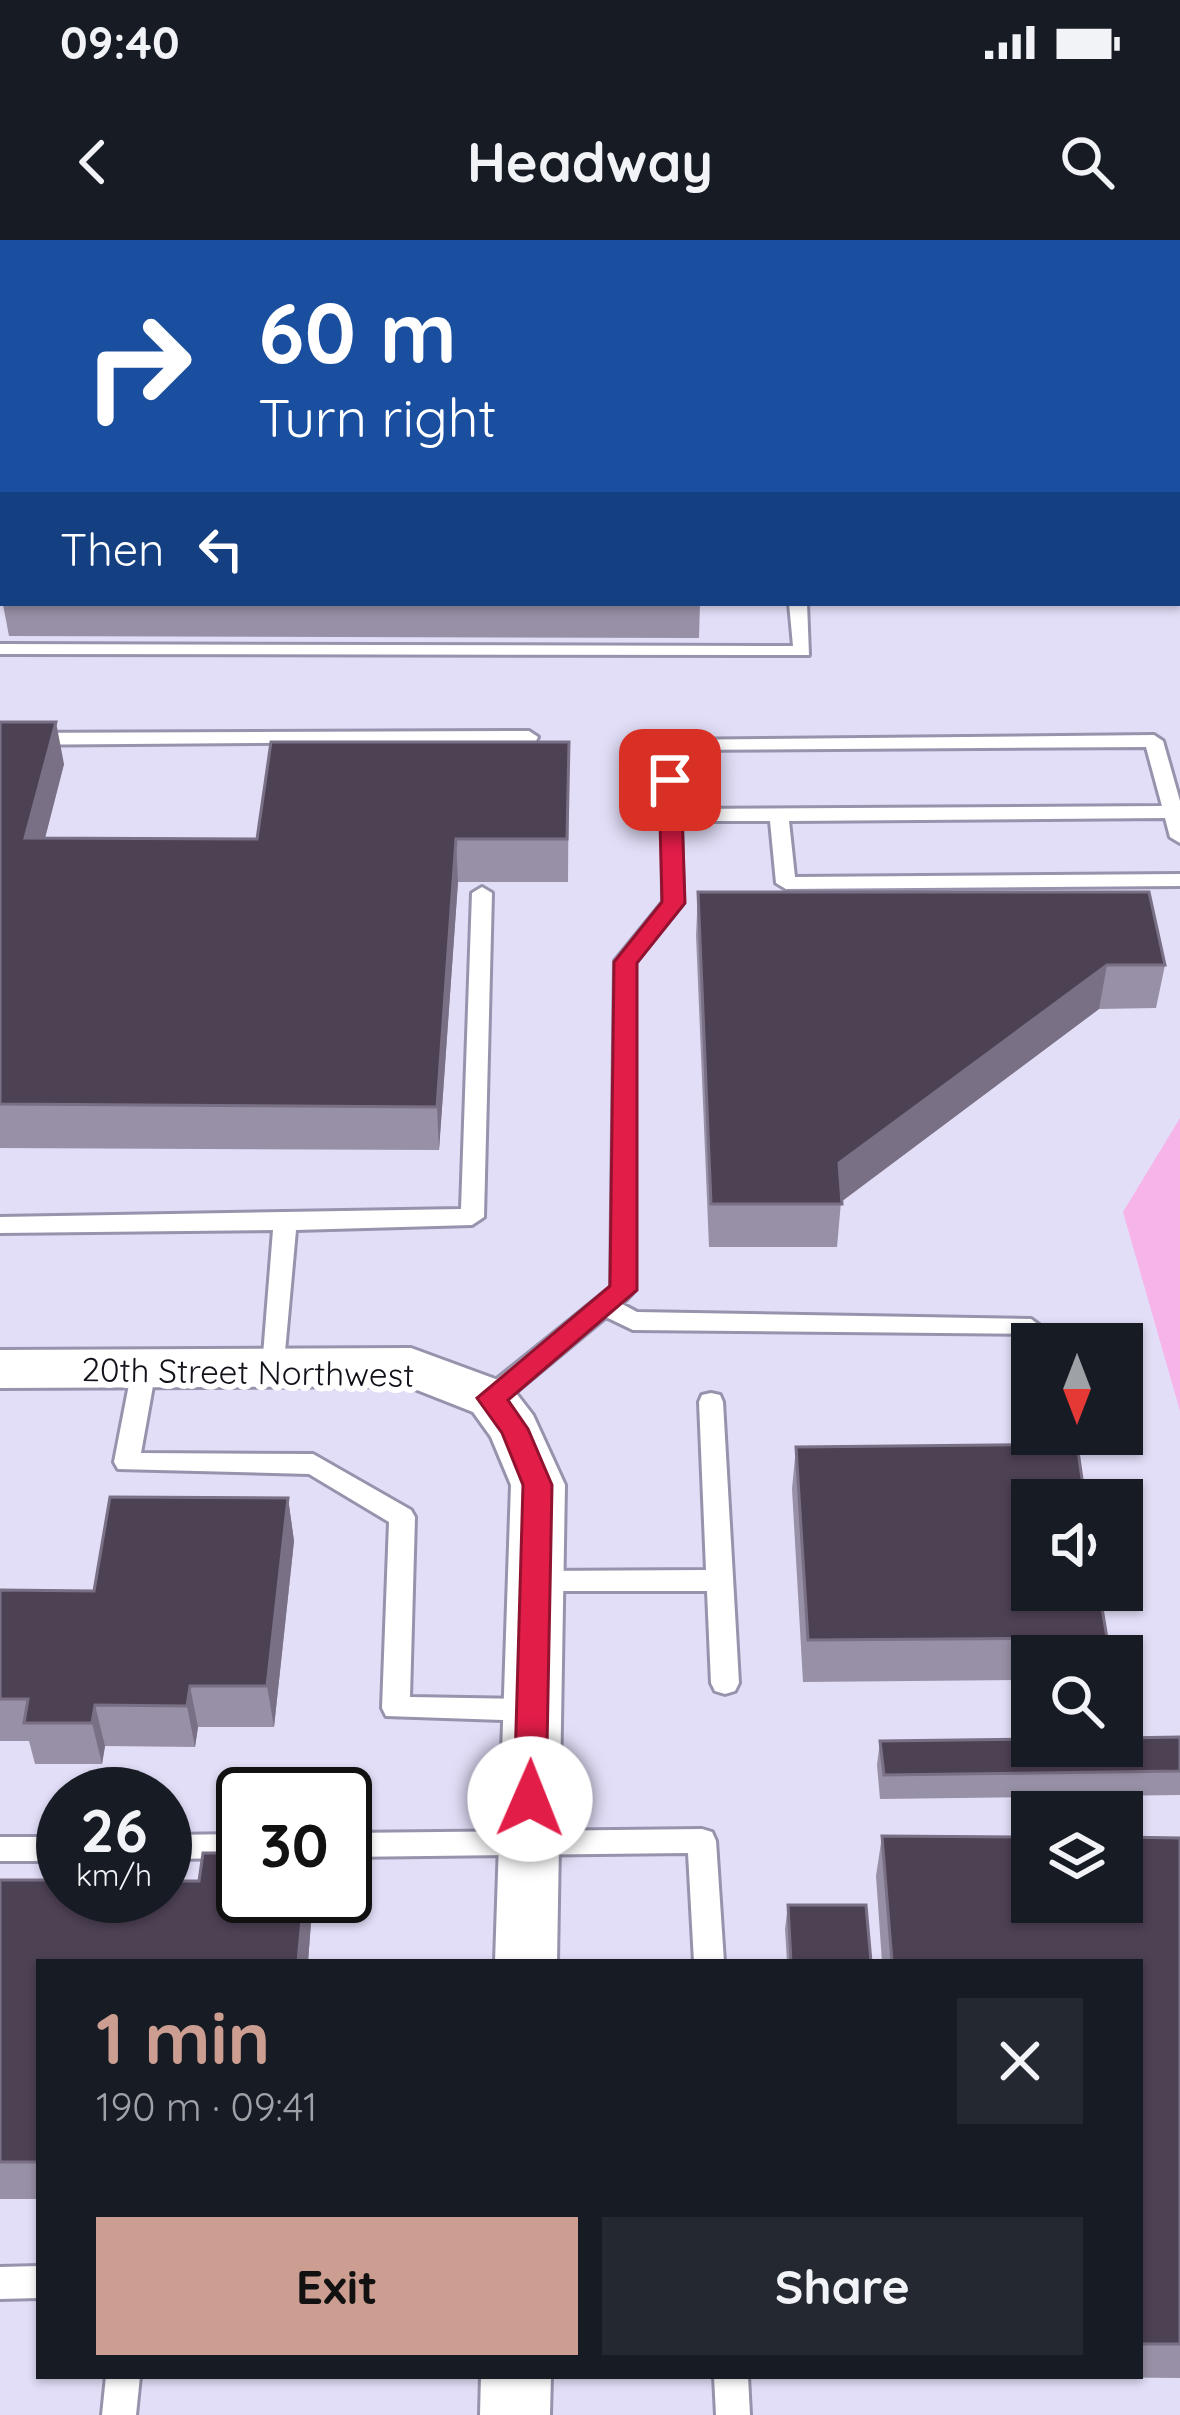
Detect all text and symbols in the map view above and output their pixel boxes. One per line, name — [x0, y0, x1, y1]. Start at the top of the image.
text: 09:40 — [60, 14, 180, 70]
text: Headway — [467, 128, 713, 196]
icon: back — [60, 129, 126, 195]
icon: search — [1054, 129, 1120, 195]
text: 60 m — [258, 279, 457, 384]
icon: right — [60, 288, 216, 444]
text: Turn right — [258, 383, 497, 451]
icon: left — [188, 516, 254, 582]
text: Then — [60, 521, 164, 577]
pin — [619, 729, 721, 831]
icon: arrive — [637, 747, 703, 813]
north arrow — [1011, 1323, 1143, 1455]
map controls — [1011, 1323, 1143, 1923]
street label: 20th Street Northwest — [81, 1348, 415, 1395]
button: sound — [1011, 1479, 1143, 1611]
button: search — [1011, 1635, 1143, 1767]
position arrow — [467, 1736, 593, 1862]
speed limit sign: 30 — [216, 1767, 372, 1923]
button: layers — [1011, 1791, 1143, 1923]
text: 26 — [80, 1792, 148, 1867]
text: km/h — [76, 1856, 152, 1894]
text: 1 min — [96, 1992, 270, 2082]
button: close — [957, 1998, 1083, 2124]
text: 190 m · 09:41 — [96, 2082, 317, 2131]
button: Exit — [96, 2217, 578, 2355]
button: Share — [602, 2217, 1083, 2355]

